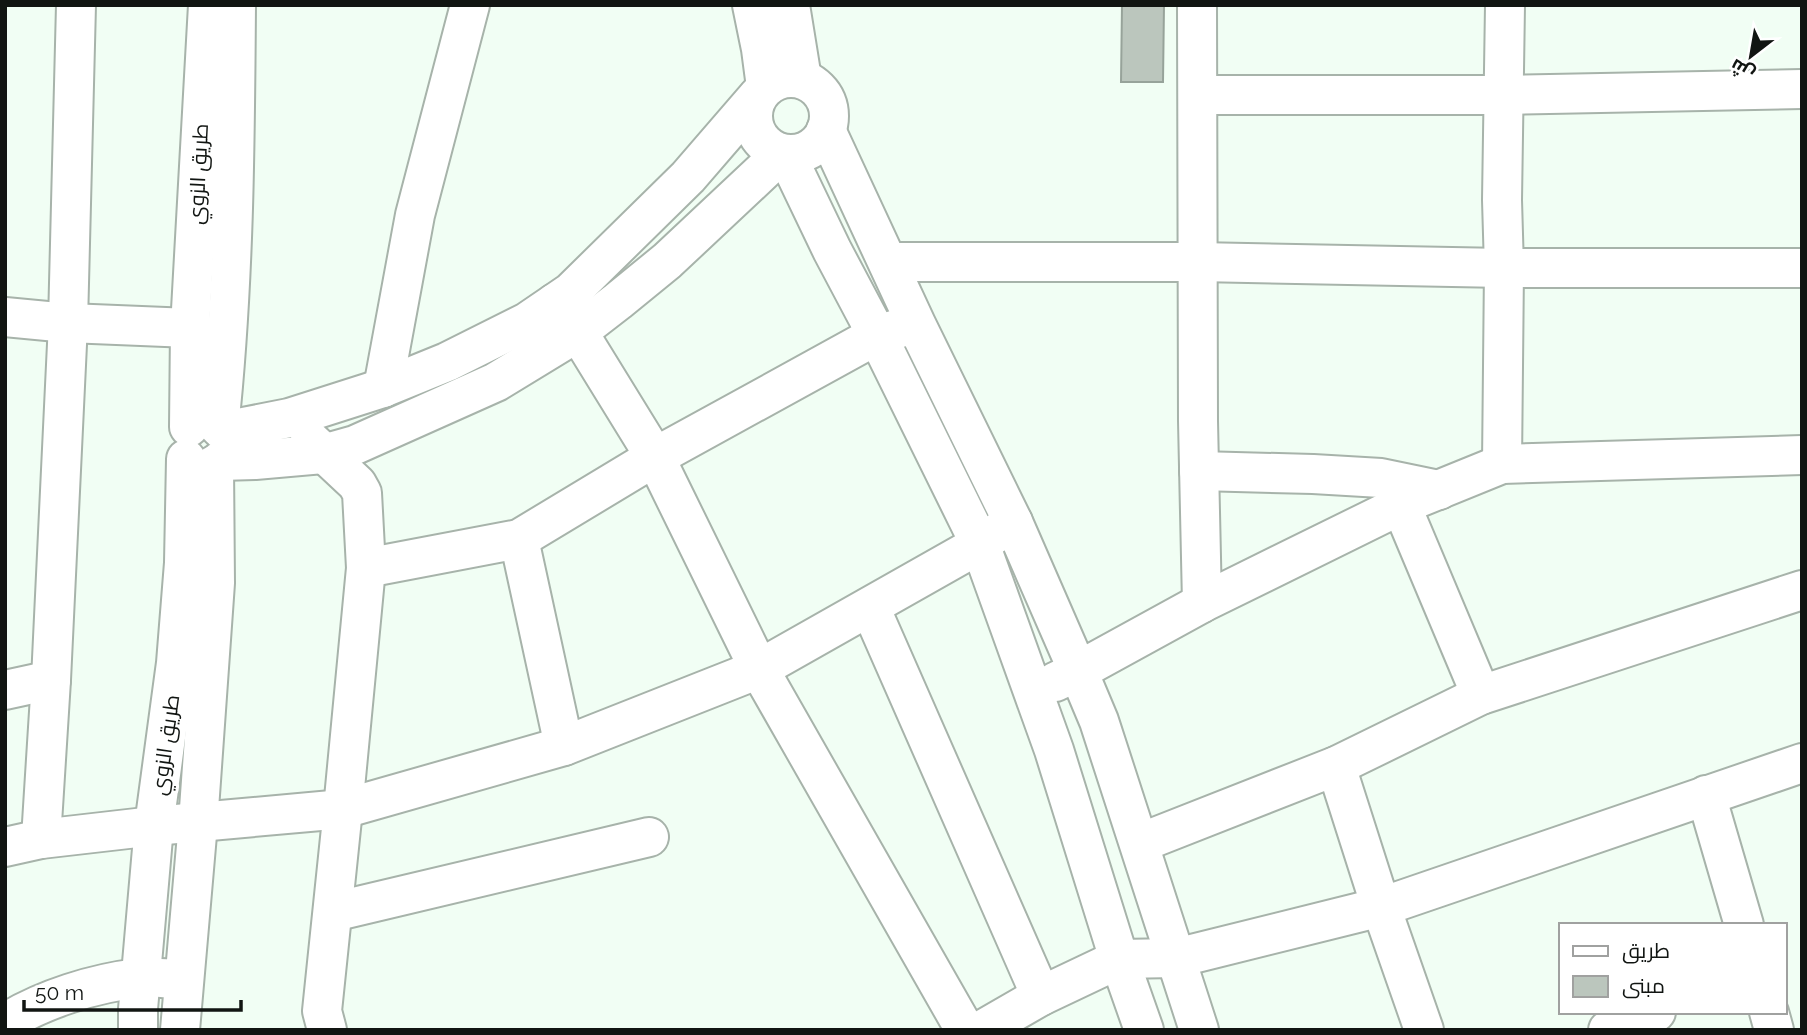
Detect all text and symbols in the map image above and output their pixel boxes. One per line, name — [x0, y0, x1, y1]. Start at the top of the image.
north arrow — [1716, 21, 1786, 91]
text: ش — [1726, 54, 1759, 86]
street label: طريق الزوي — [183, 123, 217, 225]
street label: طريق الزوي — [146, 693, 188, 797]
legend — [1559, 923, 1786, 1014]
text: طريق — [1622, 938, 1670, 964]
scale bar — [24, 968, 242, 1012]
text: مبنى — [1622, 973, 1665, 999]
text: 50 m — [35, 980, 84, 1005]

